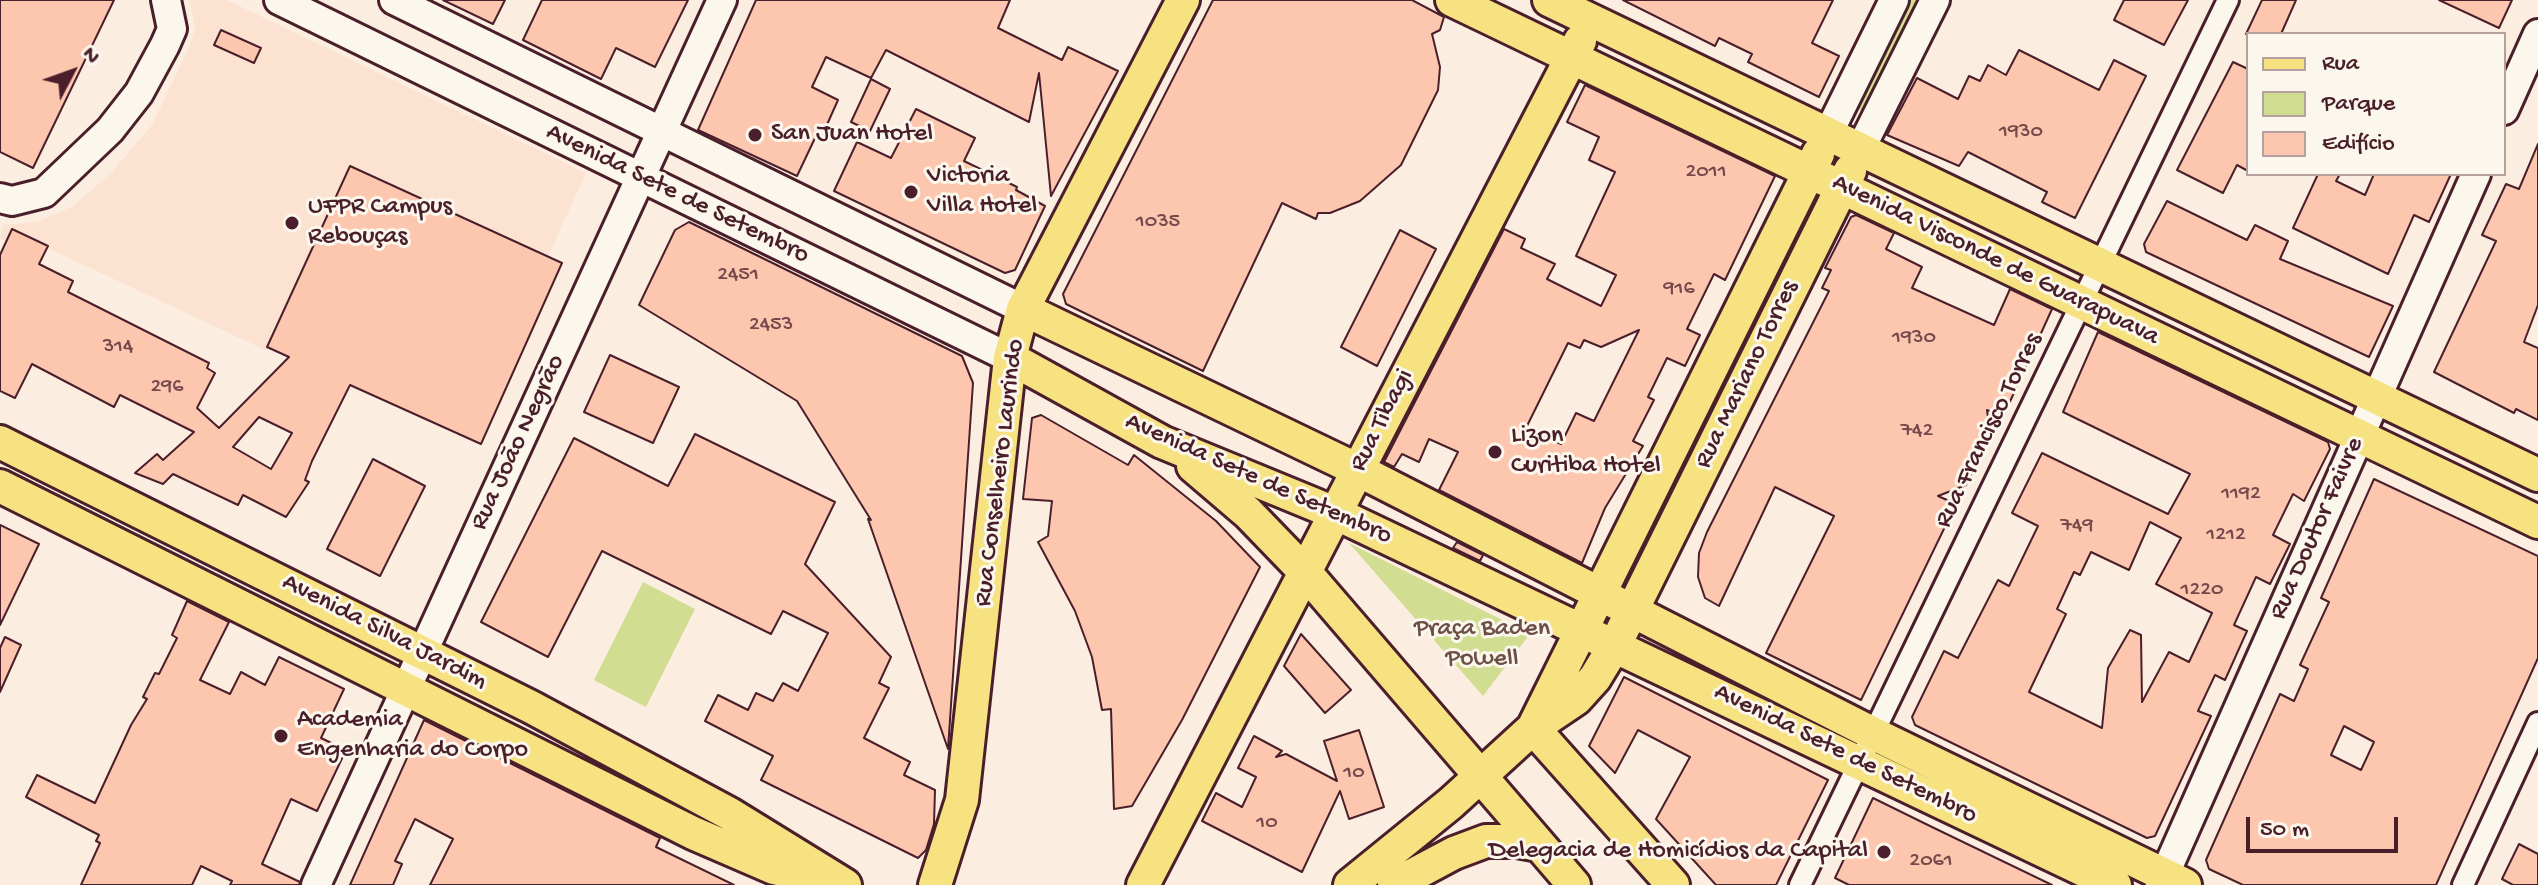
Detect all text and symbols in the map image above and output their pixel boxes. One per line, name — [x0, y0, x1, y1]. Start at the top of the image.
north arrow — [32, 32, 112, 112]
legend — [2246, 32, 2506, 176]
text: N — [76, 42, 105, 70]
text: Rua — [2322, 50, 2359, 79]
text: Parque — [2322, 90, 2395, 119]
street label: Avenida Sete de Setembro — [540, 118, 814, 272]
place label: San Juan Hotel — [771, 119, 933, 151]
house number: 1930 — [1999, 120, 2043, 146]
marker: San Juan Hotel — [746, 126, 764, 144]
text: Edifício — [2322, 130, 2395, 159]
house number: 2011 — [1685, 160, 1727, 186]
place label: Victoria Villa Hotel — [927, 161, 1037, 222]
street label: Avenida Visconde de Guarapuava — [1826, 168, 2164, 354]
marker: Victoria Villa Hotel — [902, 183, 920, 201]
place label: UFPR Campus Rebouças — [308, 192, 452, 254]
house number: 1035 — [1136, 210, 1180, 236]
marker: UFPR Campus Rebouças — [283, 214, 301, 232]
house number: 2451 — [717, 263, 759, 289]
street label: Rua Mariano Torres — [1689, 276, 1807, 474]
house number: 916 — [1663, 277, 1695, 303]
house number: 2453 — [749, 313, 793, 339]
house number: 1930 — [1892, 326, 1936, 352]
street label: Rua Francisco Torres — [1929, 328, 2051, 534]
house number: 314 — [103, 335, 133, 361]
street label: Rua Conselheiro Laurindo — [969, 338, 1033, 608]
street label: Rua João Negrão — [465, 350, 573, 536]
street label: Rua Tibagi — [1344, 365, 1422, 477]
house number: 296 — [151, 375, 183, 401]
street label: Avenida Sete de Setembro — [1120, 407, 1396, 553]
house number: 742 — [1901, 419, 1933, 445]
place label: Lizon Curitiba Hotel — [1511, 421, 1661, 482]
street label: Rua Doutor Faivre — [2264, 433, 2372, 625]
marker: Lizon Curitiba Hotel — [1486, 443, 1504, 461]
house number: 1192 — [2221, 482, 2261, 508]
house number: 749 — [2061, 514, 2093, 540]
house number: 1212 — [2206, 523, 2246, 549]
street label: Avenida Silva Jardim — [276, 568, 492, 698]
house number: 1220 — [2181, 578, 2223, 604]
park label: Praça Baden Powell — [1414, 614, 1550, 676]
street label: Avenida Sete de Setembro — [1708, 678, 1982, 832]
place label: Academia Engenharia do Corpo — [297, 705, 528, 766]
marker: Academia Engenharia do Corpo — [272, 727, 290, 745]
house number: 10 — [1343, 761, 1365, 787]
scale bar — [2250, 801, 2402, 851]
house number: 10 — [1256, 811, 1278, 837]
text: 50 m — [2260, 816, 2309, 845]
place label: Delegacia de Homicídios da Capital — [1489, 836, 1868, 868]
marker: Delegacia de Homicídios da Capital — [1875, 843, 1893, 861]
house number: 2061 — [1909, 849, 1953, 875]

